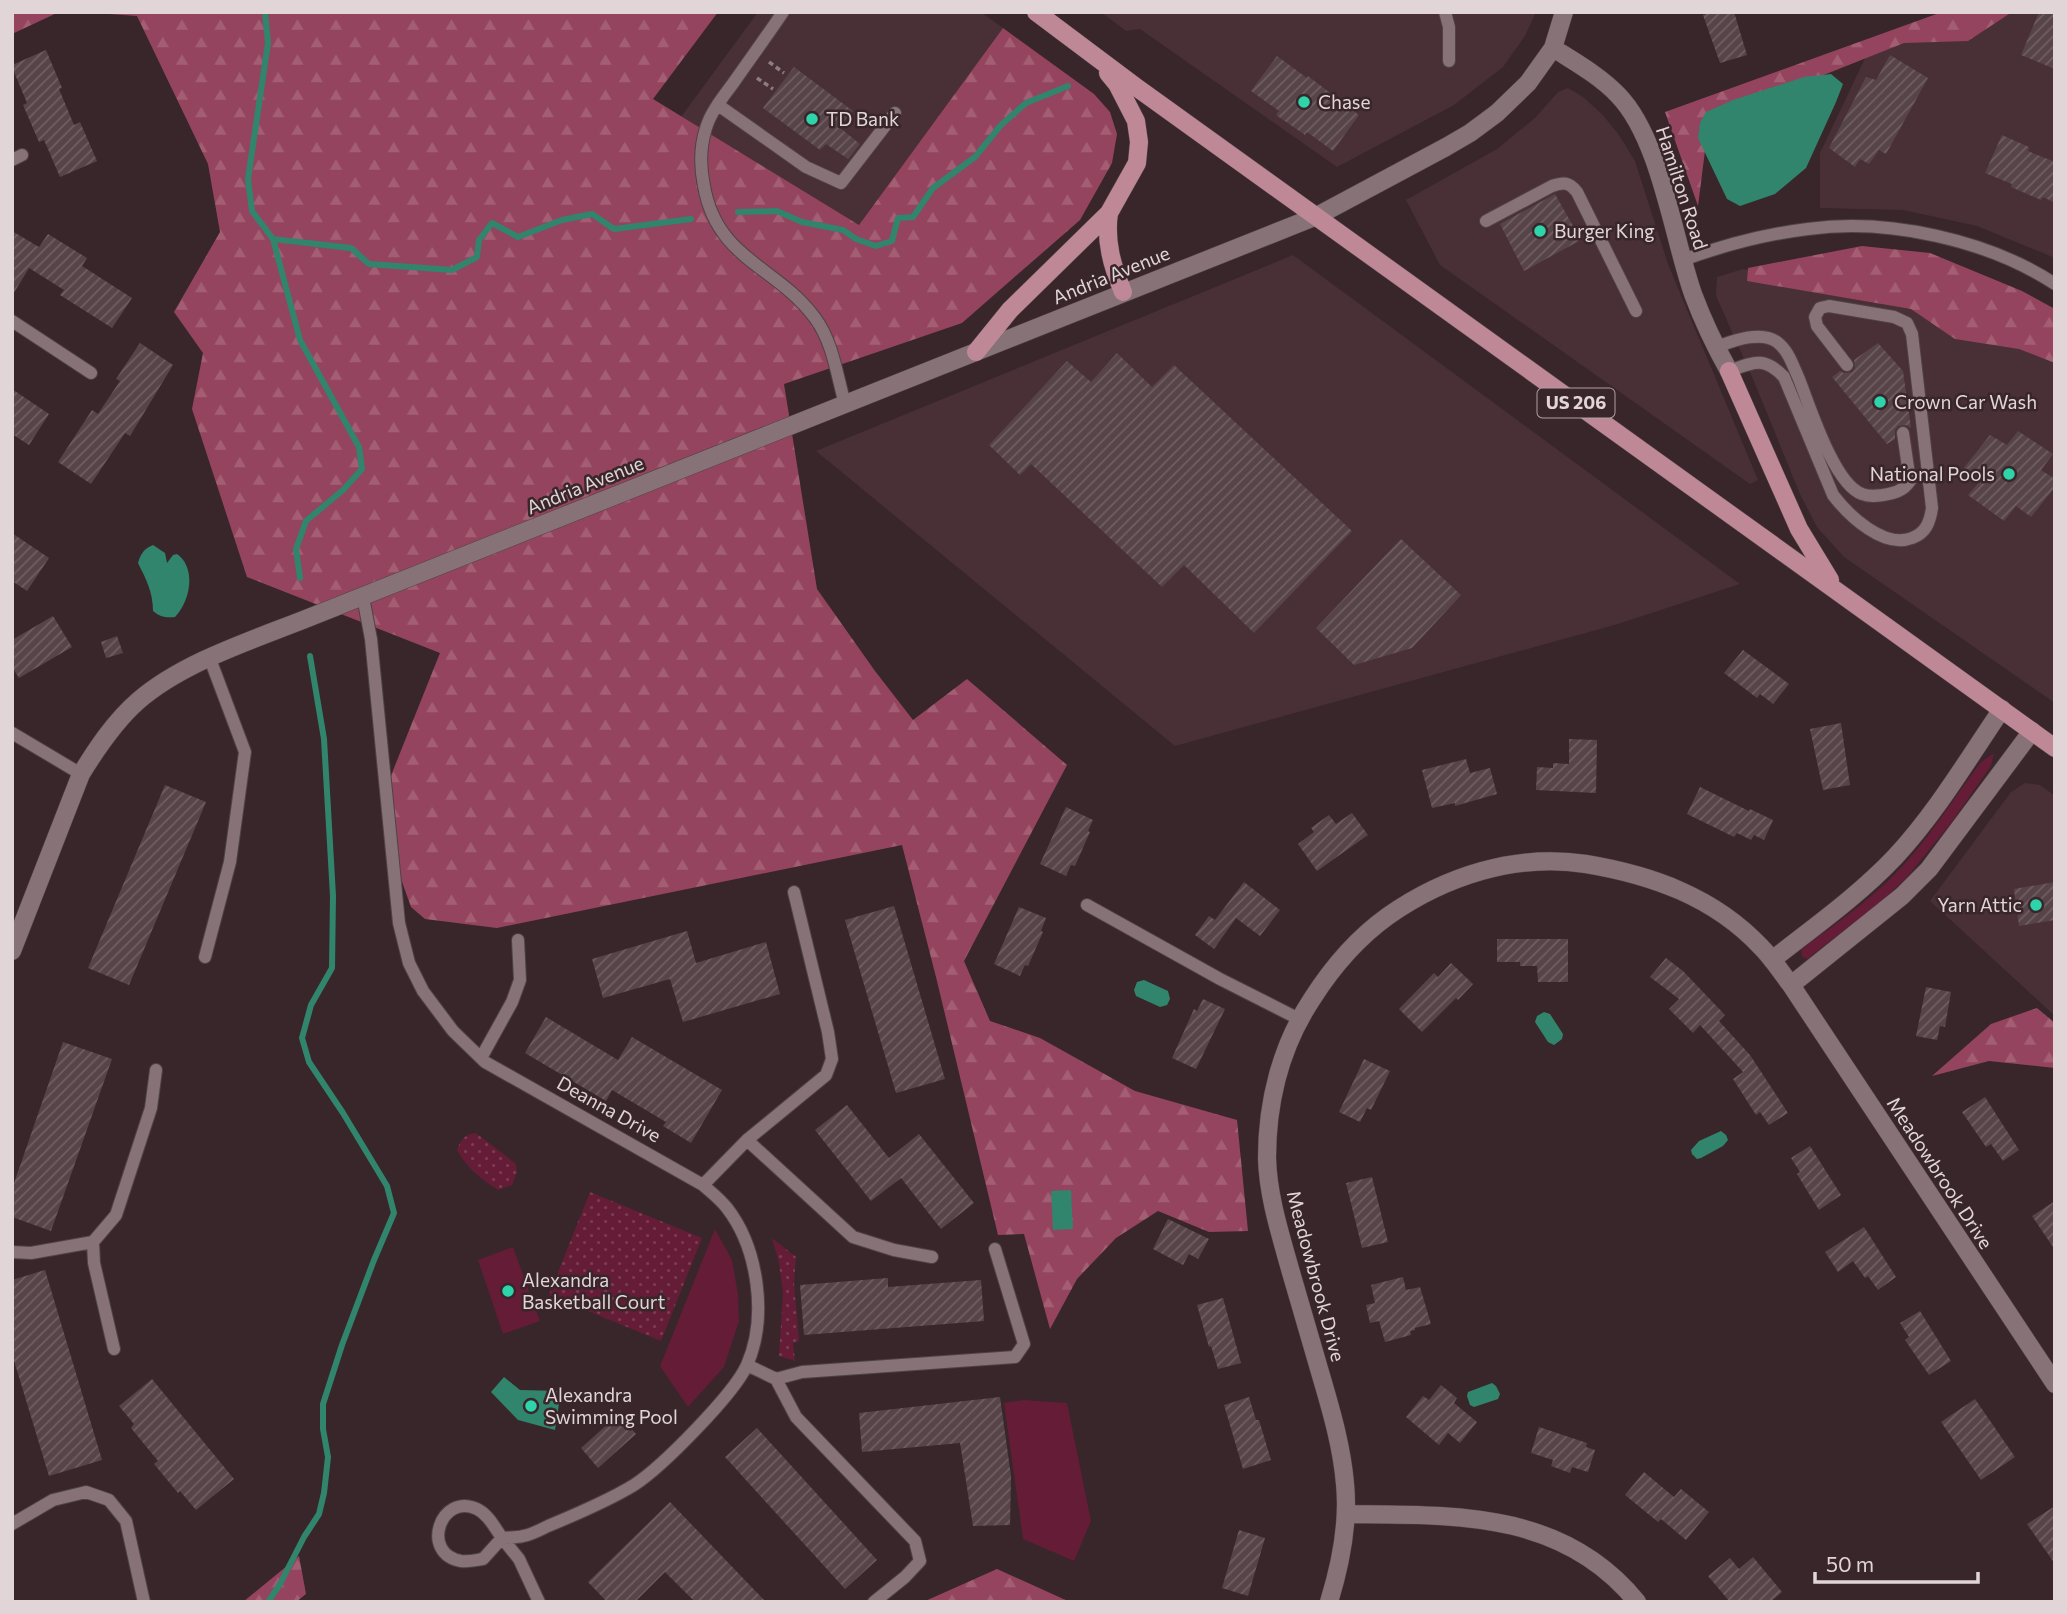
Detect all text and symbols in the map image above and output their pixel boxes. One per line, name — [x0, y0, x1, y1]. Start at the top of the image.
place label: Chase — [1318, 90, 1371, 113]
marker: Chase — [1296, 94, 1312, 110]
place label: TD Bank — [826, 107, 899, 130]
marker: TD Bank — [804, 111, 820, 127]
street label: Hamilton Road — [1652, 123, 1713, 252]
place label: Burger King — [1554, 219, 1655, 242]
marker: Burger King — [1532, 223, 1548, 239]
street label: Andria Avenue — [1049, 241, 1173, 308]
road number: US 206 — [1538, 388, 1614, 418]
place label: Crown Car Wash — [1894, 390, 2037, 413]
marker: Crown Car Wash — [1872, 394, 1888, 410]
street label: Andria Avenue — [523, 451, 647, 518]
place label: National Pools — [1870, 462, 1995, 485]
marker: National Pools — [2001, 466, 2017, 482]
place label: Yarn Attic — [1937, 893, 2022, 916]
marker: Yarn Attic — [2028, 897, 2044, 913]
street label: Deanna Drive — [553, 1071, 665, 1147]
street label: Meadowbrook Drive — [1883, 1093, 1998, 1253]
street label: Meadowbrook Drive — [1283, 1188, 1350, 1364]
place label: Alexandra Basketball Court — [522, 1268, 665, 1313]
marker: Alexandra Basketball Court — [500, 1283, 516, 1299]
place label: Alexandra Swimming Pool — [545, 1383, 678, 1428]
marker: Alexandra Swimming Pool — [523, 1398, 539, 1414]
scale bar — [1815, 1540, 1978, 1584]
text: 50 m — [1826, 1551, 1874, 1576]

